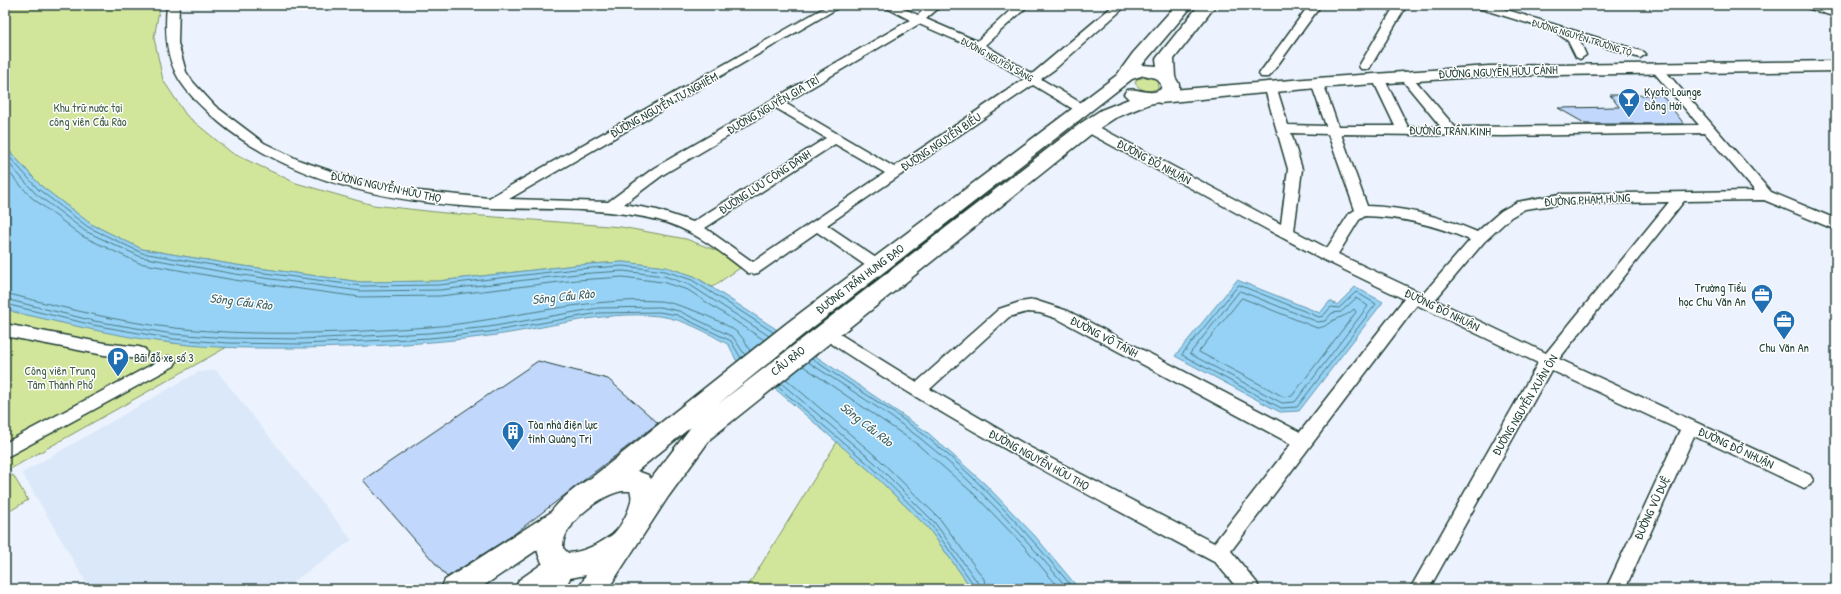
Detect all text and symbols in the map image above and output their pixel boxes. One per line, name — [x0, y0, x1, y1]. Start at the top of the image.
street label: ĐƯỜNG NGUYỄN TRƯỜNG TỘ — [1530, 15, 1634, 59]
street label: ĐƯỜNG NGUYỄN SÁNG — [958, 33, 1036, 85]
street label: ĐƯỜNG NGUYỄN HỮU CẢNH — [1438, 61, 1558, 82]
street label: ĐƯỜNG NGUYỄN TƯ NGHIÊM — [607, 68, 721, 141]
street label: ĐƯỜNG NGUYỄN GIA TRÍ — [723, 71, 822, 138]
place label: Kyoto Lounge Đồng Hới — [1644, 83, 1702, 114]
bar icon: Kyoto Lounge Đồng Hới — [1616, 86, 1642, 119]
park label: Khu trữ nước tại công viên Cầu Rào — [49, 99, 127, 130]
street label: ĐƯỜNG NGUYỄN BIỂU — [897, 108, 985, 175]
street label: ĐƯỜNG TRẦN KINH — [1409, 121, 1492, 140]
street label: ĐƯỜNG ĐỖ NHUẬN — [1114, 135, 1194, 188]
street label: ĐƯỜNG LƯU CÔNG DANH — [715, 145, 815, 218]
street label: ĐƯỜNG NGUYỄN HỮU THỌ — [329, 166, 443, 207]
street label: ĐƯỜNG PHẠM HÙNG — [1543, 189, 1631, 210]
street label: ĐƯỜNG TRẦN HƯNG ĐẠO — [812, 239, 908, 318]
place label: Trường Tiểu học Chu Văn An — [1679, 279, 1746, 310]
office icon: Trường Tiểu học Chu Văn An — [1749, 282, 1775, 315]
water label: Sông Cầu Rào — [531, 284, 597, 309]
street label: ĐƯỜNG ĐỖ NHUẬN — [1402, 284, 1483, 335]
water label: Sông Cầu Rào — [209, 288, 275, 315]
office icon: Chu Văn An — [1771, 308, 1797, 341]
street label: ĐƯỜNG VÕ TÁNH — [1067, 312, 1141, 362]
place label: Chu Văn An — [1759, 339, 1809, 356]
street label: CẦU RÀO — [767, 341, 809, 380]
parking icon: Bãi đỗ xe số 3 — [105, 345, 131, 378]
place label: Bãi đỗ xe số 3 — [134, 349, 194, 366]
street label: ĐƯỜNG NGUYỄN XUÂN ÔN — [1488, 351, 1562, 458]
park label: Công viên Trung Tâm Thành Phố — [24, 362, 96, 393]
water label: Sông Cầu Rào — [836, 398, 899, 452]
place label: Tòa nhà điện lực tỉnh Quảng Trị — [528, 416, 598, 447]
building icon: Tòa nhà điện lực tỉnh Quảng Trị — [500, 419, 526, 452]
street label: ĐƯỜNG ĐỖ NHUẬN — [1696, 423, 1777, 473]
street label: ĐƯỜNG NGUYỄN HỮU THỌ — [986, 425, 1093, 494]
street label: ĐƯỜNG VŨ DUỆ — [1629, 473, 1674, 542]

